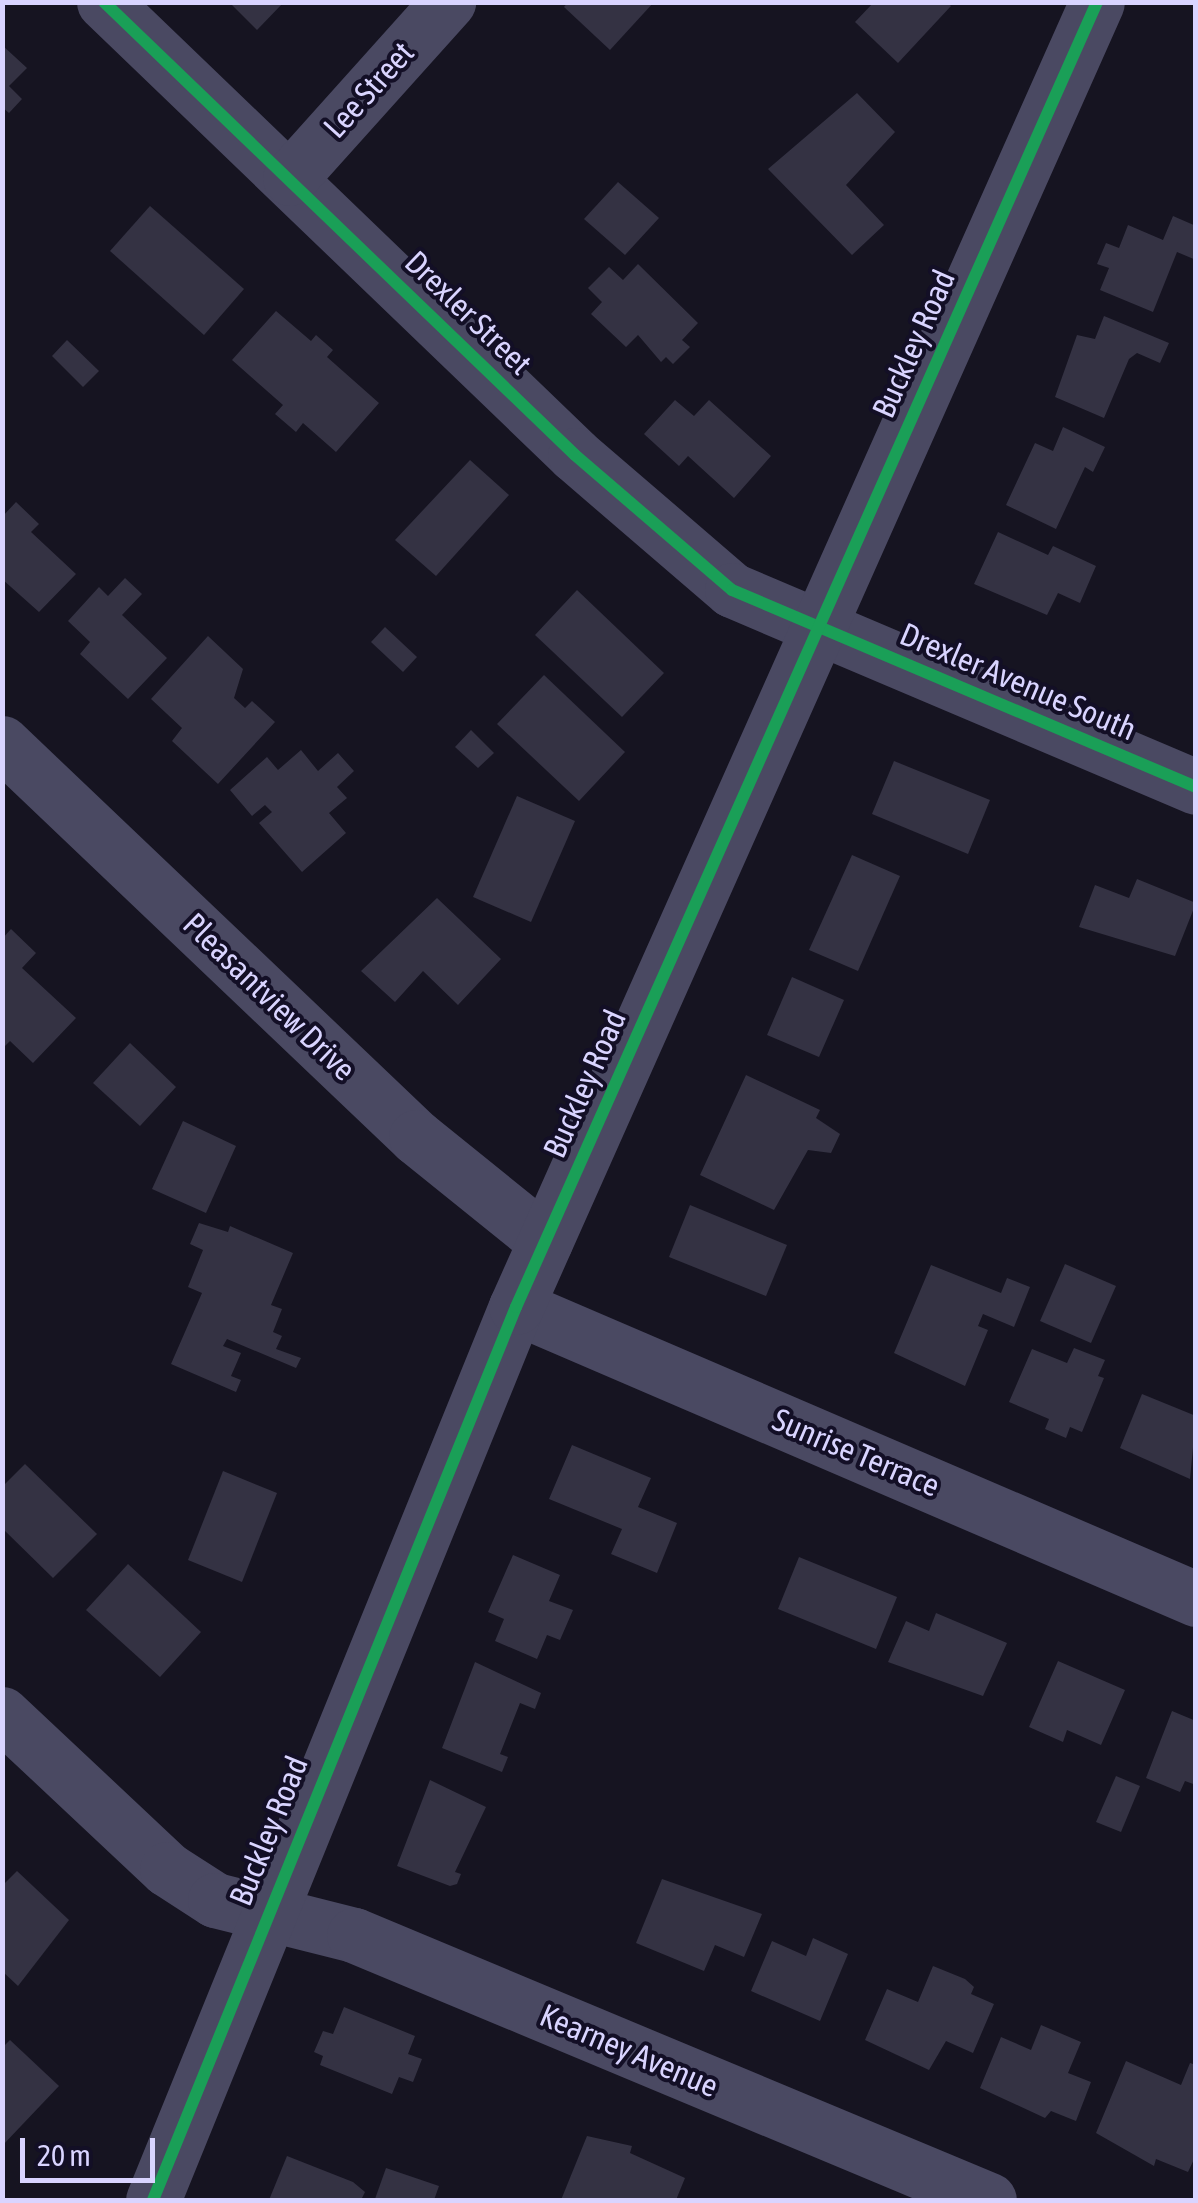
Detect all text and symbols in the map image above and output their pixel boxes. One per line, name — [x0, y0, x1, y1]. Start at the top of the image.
street label: Lee Street — [316, 34, 422, 146]
street label: Drexler Street — [397, 243, 539, 383]
street label: Buckley Road — [864, 264, 964, 424]
street label: Drexler Avenue South — [894, 615, 1142, 749]
street label: Pleasantview Drive — [175, 905, 363, 1089]
street label: Buckley Road — [535, 1004, 635, 1164]
street label: Sunrise Terrace — [767, 1401, 945, 1505]
street label: Buckley Road — [222, 1751, 316, 1911]
street label: Kearney Avenue — [534, 1996, 724, 2106]
scale bar — [25, 2118, 160, 2180]
text: 20 m — [37, 2138, 91, 2172]

